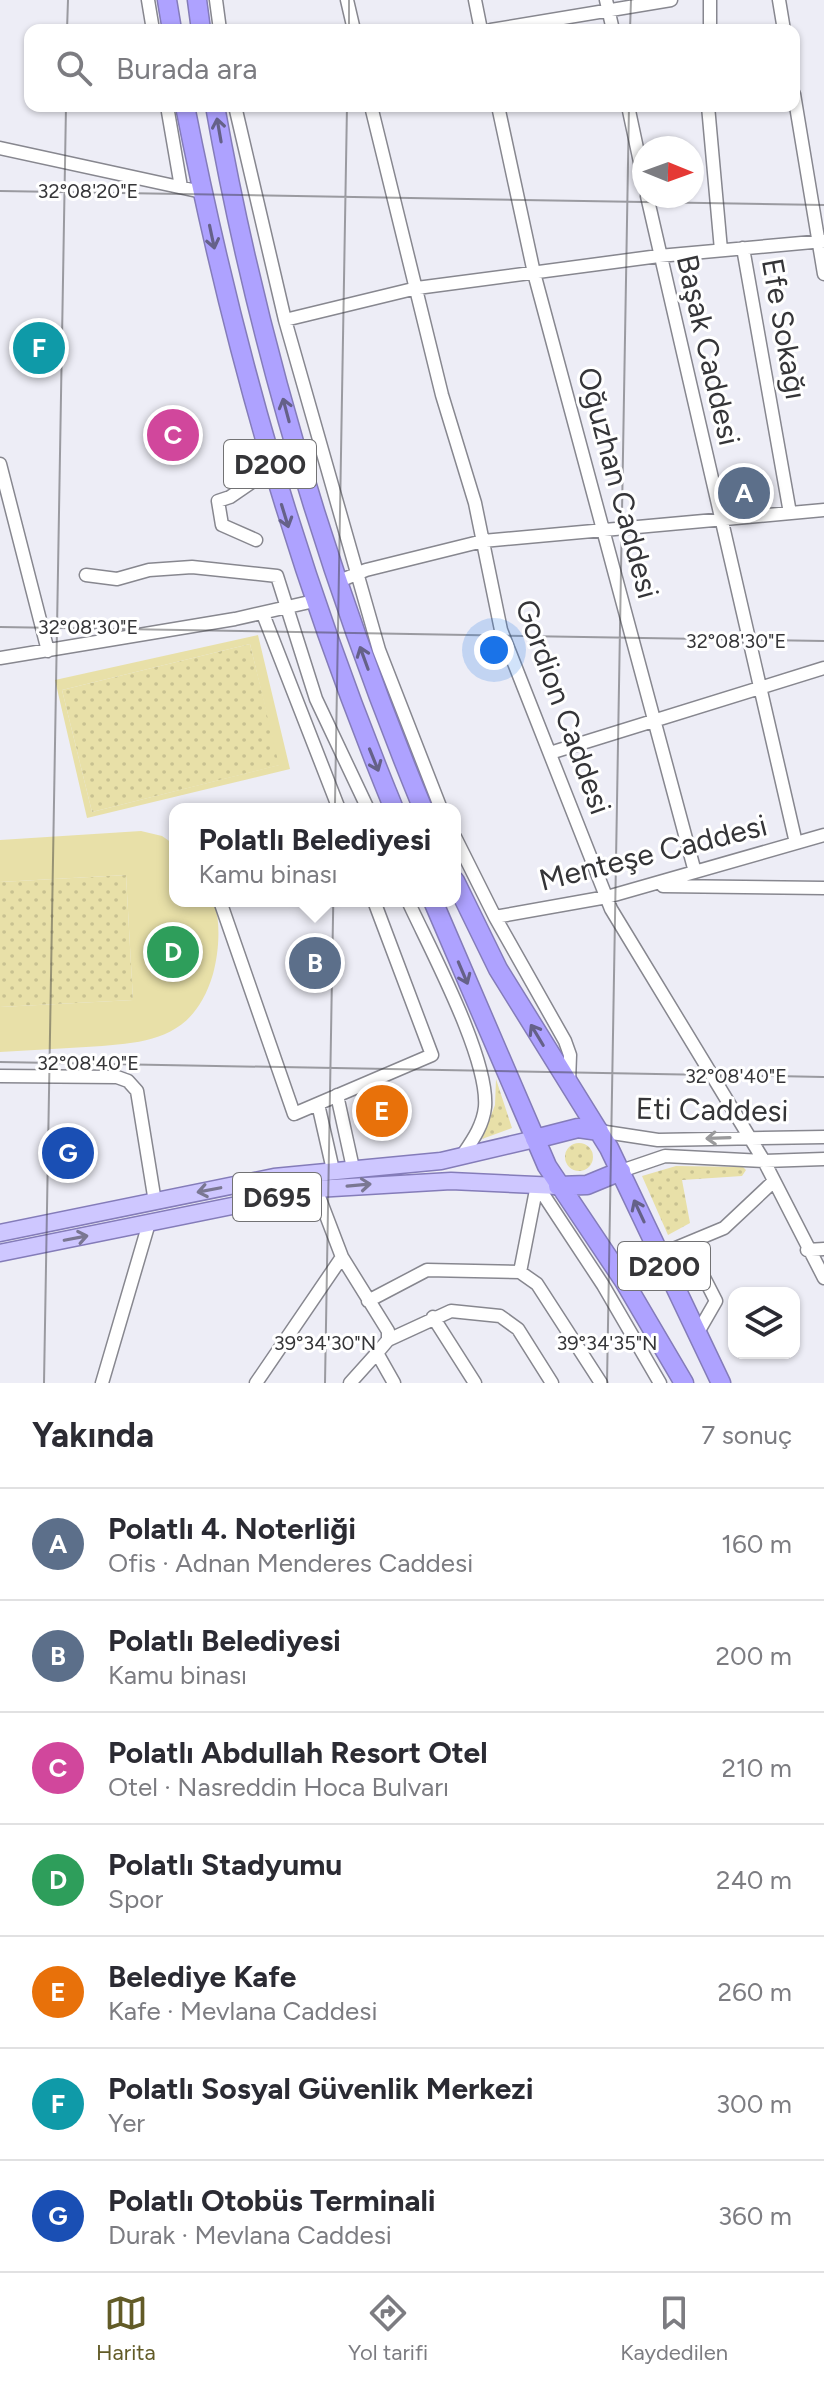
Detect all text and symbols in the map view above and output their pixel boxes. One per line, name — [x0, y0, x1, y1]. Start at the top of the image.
search box — [24, 24, 800, 112]
icon: search — [52, 46, 96, 90]
text: Burada ara — [116, 50, 258, 87]
one-way arrow — [210, 118, 225, 143]
north arrow — [632, 136, 704, 208]
text: 32°08'20"E — [38, 179, 138, 203]
one-way arrow — [205, 224, 220, 250]
street label: Başak Caddesi — [669, 251, 748, 449]
street label: Efe Sokağı — [754, 256, 815, 402]
pin: F — [13, 318, 65, 378]
street label: Oğuzhan Caddesi — [570, 363, 667, 603]
one-way arrow — [278, 398, 293, 424]
pin: C — [147, 405, 199, 465]
road number: D200 — [224, 440, 316, 488]
pin: A — [718, 463, 770, 523]
one-way arrow — [279, 503, 294, 528]
street label: Gordion Caddesi — [507, 594, 619, 819]
text: 32°08'30"E — [38, 615, 138, 639]
text: 32°08'30"E — [686, 629, 786, 653]
your location — [474, 630, 514, 670]
one-way arrow — [356, 646, 370, 671]
one-way arrow — [368, 747, 382, 772]
popup — [169, 803, 461, 907]
street label: Menteşe Caddesi — [535, 806, 771, 899]
text: Polatlı Belediyesi — [199, 821, 431, 858]
text: Kamu binası — [199, 858, 338, 890]
pin: D — [147, 922, 199, 982]
pin: B — [289, 933, 341, 993]
one-way arrow — [457, 960, 472, 985]
one-way arrow — [529, 1024, 545, 1047]
text: 32°08'40"E — [37, 1051, 139, 1075]
text: 32°08'40"E — [685, 1064, 787, 1088]
pin: E — [356, 1081, 408, 1141]
street label: Eti Caddesi — [635, 1090, 789, 1129]
pin: G — [42, 1123, 94, 1183]
one-way arrow — [705, 1131, 732, 1146]
road number: D695 — [233, 1173, 321, 1221]
one-way arrow — [345, 1177, 372, 1192]
one-way arrow — [197, 1184, 223, 1199]
one-way arrow — [631, 1200, 646, 1224]
one-way arrow — [63, 1230, 89, 1245]
road number: D200 — [618, 1242, 710, 1290]
map controls — [728, 1287, 800, 1359]
button: layers — [728, 1287, 800, 1359]
text: 39°34'30"N — [274, 1331, 376, 1355]
text: 39°34'35"N — [556, 1331, 658, 1355]
text: Yakında — [32, 1415, 154, 1456]
text: 7 sonuç — [701, 1419, 792, 1451]
text: Polatlı 4. Noterliği — [108, 1510, 356, 1547]
text: A — [49, 1528, 67, 1560]
text: 160 m — [721, 1528, 792, 1560]
text: Ofis · Adnan Menderes Caddesi — [108, 1547, 473, 1579]
text: Polatlı Belediyesi — [108, 1622, 341, 1659]
text: B — [50, 1640, 66, 1672]
text: 200 m — [716, 1640, 792, 1672]
text: Kamu binası — [108, 1659, 247, 1691]
text: Polatlı Abdullah Resort Otel — [108, 1734, 488, 1771]
text: C — [49, 1752, 67, 1784]
text: 210 m — [722, 1752, 792, 1784]
text: Otel · Nasreddin Hoca Bulvarı — [108, 1771, 449, 1803]
text: Polatlı Stadyumu — [108, 1846, 342, 1883]
text: D — [49, 1864, 67, 1896]
text: 240 m — [716, 1864, 792, 1896]
text: Spor — [108, 1883, 163, 1915]
text: Belediye Kafe — [108, 1958, 296, 1995]
text: E — [50, 1976, 66, 2008]
text: 260 m — [718, 1976, 792, 2008]
text: Kafe · Mevlana Caddesi — [108, 1995, 377, 2027]
text: Polatlı Sosyal Güvenlik Merkezi — [108, 2070, 534, 2107]
text: F — [51, 2088, 65, 2120]
text: 300 m — [716, 2088, 792, 2120]
text: Yer — [108, 2107, 145, 2139]
text: Polatlı Otobüs Terminali — [108, 2182, 436, 2219]
text: G — [48, 2200, 68, 2232]
text: 360 m — [718, 2200, 792, 2232]
text: Durak · Mevlana Caddesi — [108, 2219, 392, 2251]
tab: Harita — [96, 2291, 156, 2366]
tab: Yol tarifi — [348, 2291, 428, 2366]
tab: Kaydedilen — [620, 2291, 728, 2366]

